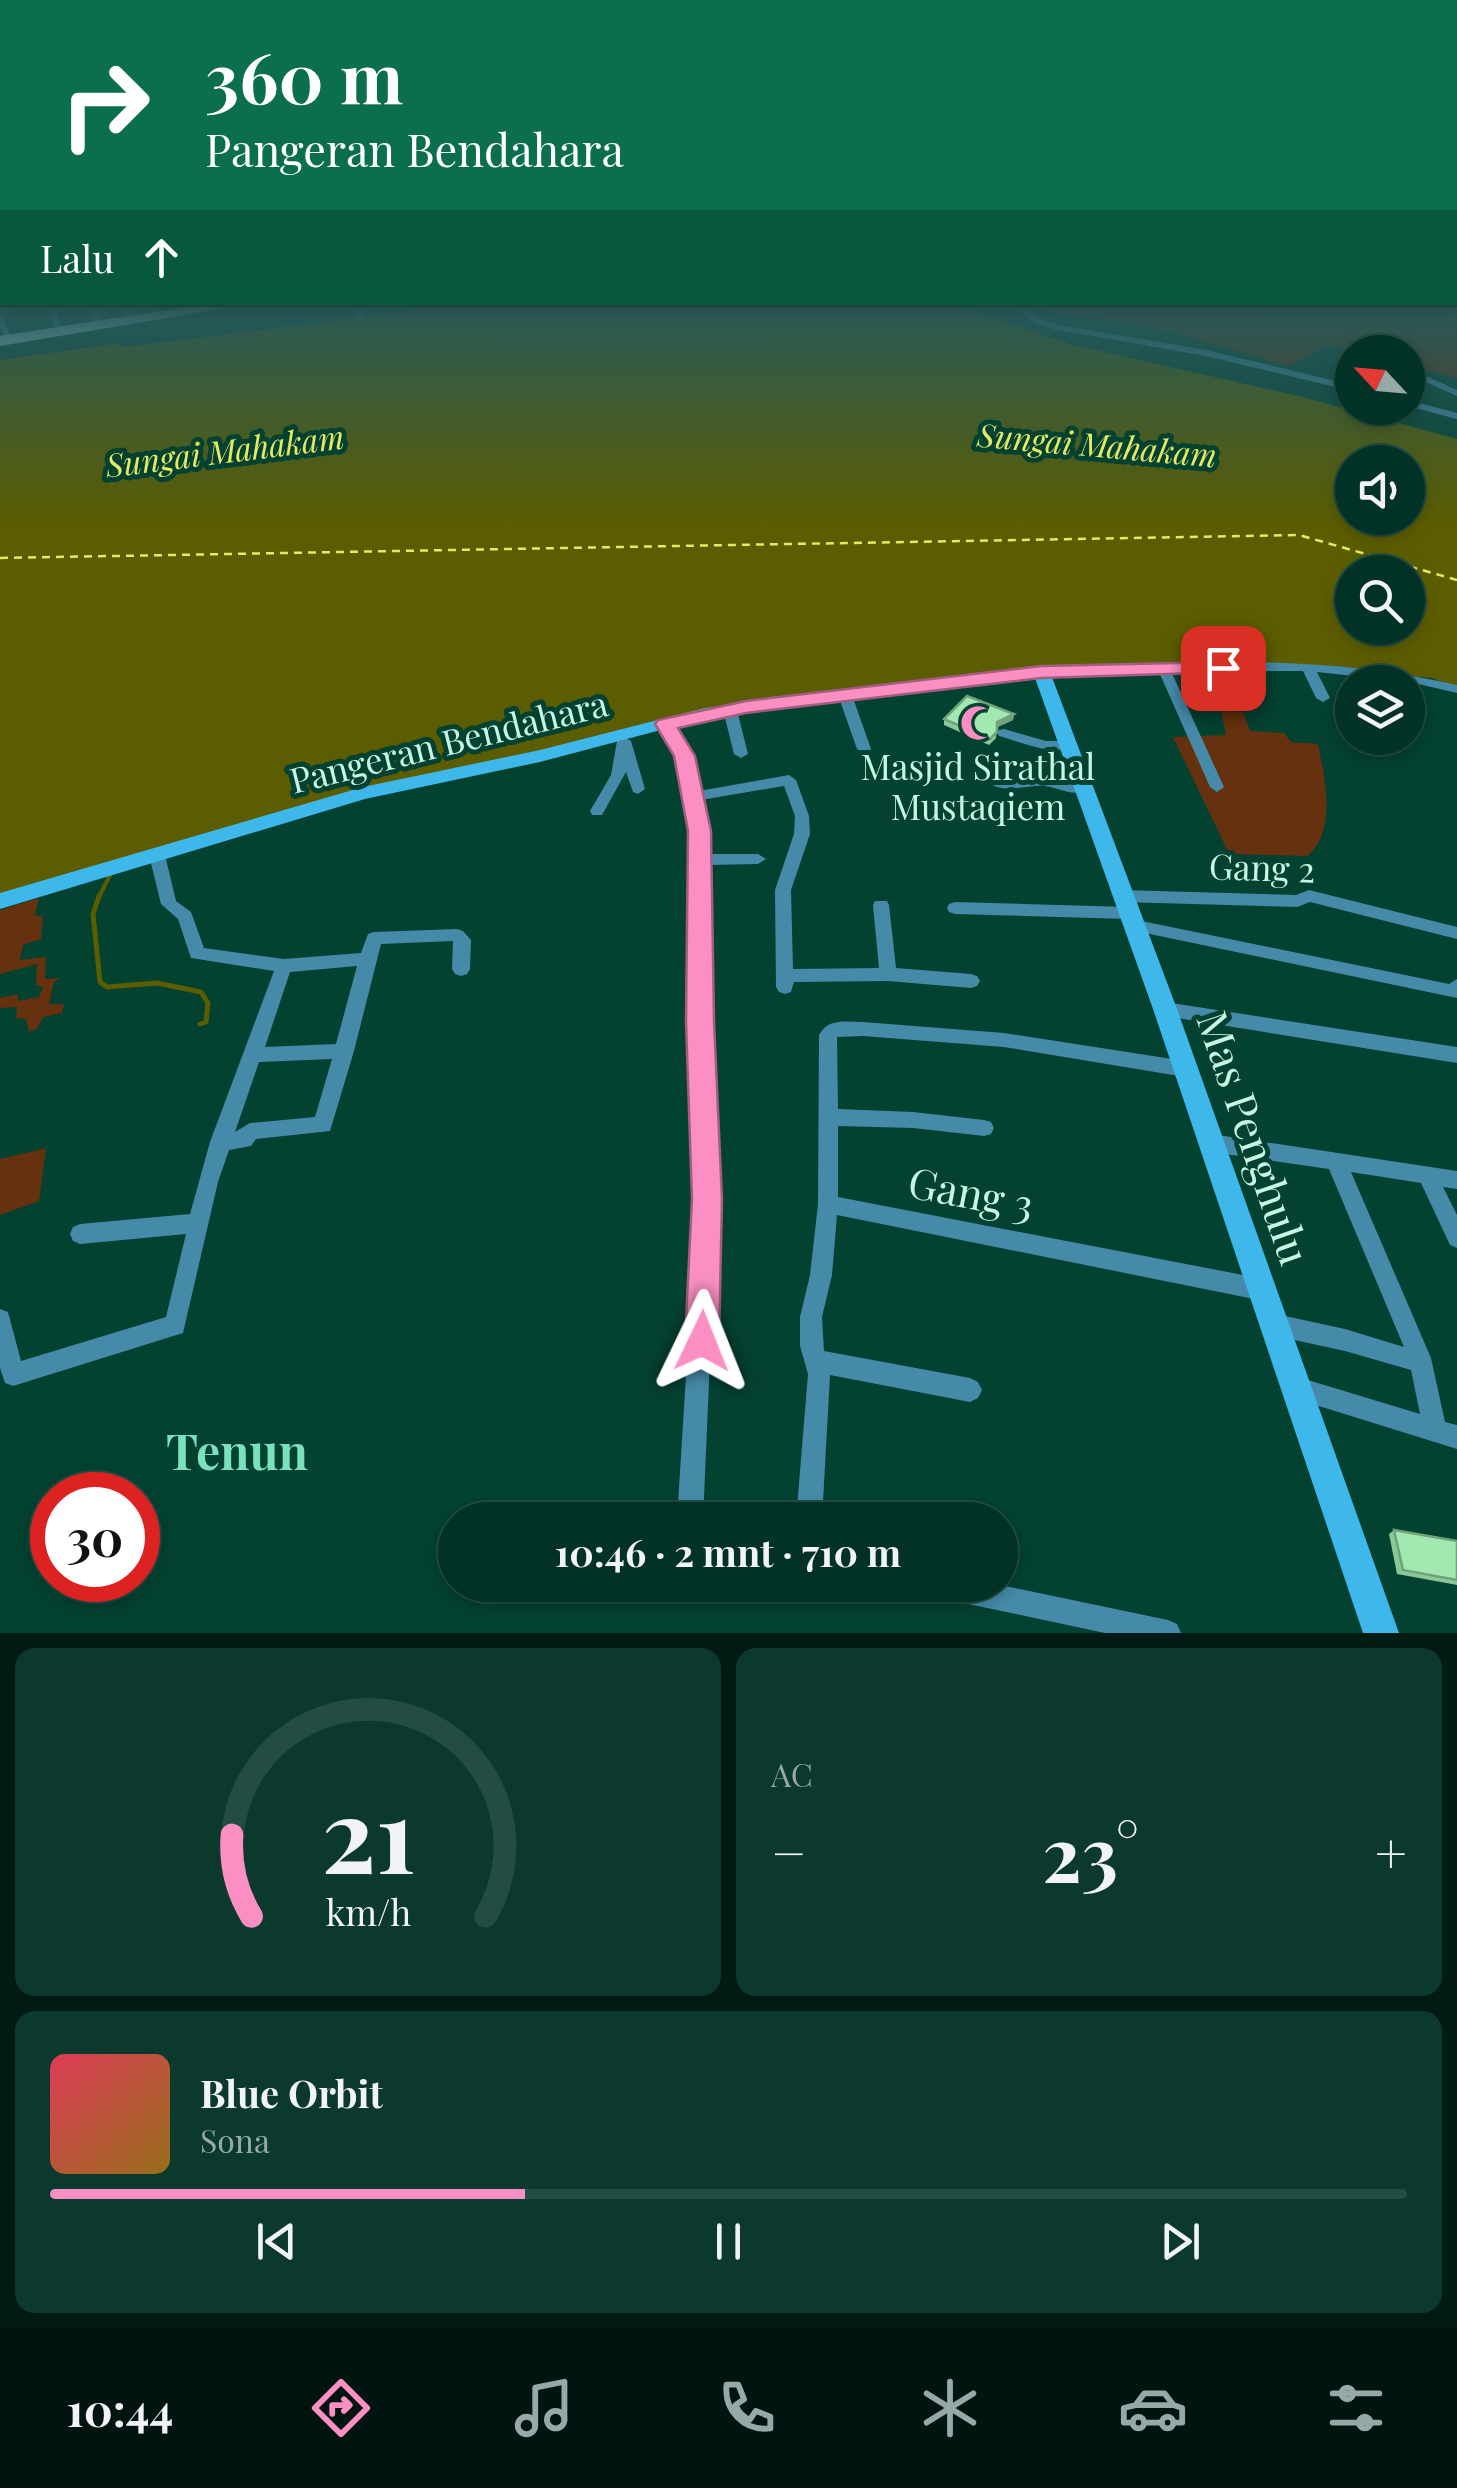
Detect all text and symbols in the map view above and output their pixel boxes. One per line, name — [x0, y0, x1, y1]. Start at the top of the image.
text: 360 m — [205, 28, 403, 122]
icon: right — [40, 40, 170, 170]
text: Pangeran Bendahara — [205, 118, 624, 178]
icon: ahead — [134, 230, 189, 285]
text: Lalu — [40, 232, 114, 283]
north arrow — [1335, 335, 1425, 425]
map controls — [1335, 335, 1425, 755]
water label: Sungai Mahakam — [975, 412, 1219, 475]
water label: Sungai Mahakam — [102, 414, 346, 486]
button: sound — [1335, 445, 1425, 535]
button: search — [1335, 555, 1425, 645]
pin — [1181, 626, 1266, 711]
icon: arrive — [1196, 641, 1251, 696]
button: layers — [1335, 665, 1425, 755]
street label: Pangeran Bendahara — [285, 678, 613, 803]
mosque icon: Masjid Sirathal Mustaqiem — [959, 704, 997, 742]
place label: Masjid Sirathal Mustaqiem — [861, 742, 1095, 829]
street label: Gang 2 — [1208, 841, 1316, 892]
street label: Mas Penghulu — [1185, 1003, 1324, 1271]
street label: Gang 3 — [904, 1152, 1039, 1232]
position arrow — [650, 1289, 754, 1393]
district label: Tenun — [166, 1418, 308, 1482]
speed limit sign: 30 — [30, 1472, 160, 1602]
text: 10:46 · 2 mnt · 710 m — [555, 1526, 901, 1577]
text: AC — [771, 1752, 813, 1795]
text: 21 — [321, 1761, 415, 1900]
text: 23° — [1042, 1801, 1139, 1901]
text: − — [771, 1814, 807, 1888]
text: + — [1375, 1814, 1407, 1888]
text: km/h — [325, 1887, 411, 1935]
text: Blue Orbit — [200, 2067, 383, 2118]
text: Sona — [200, 2118, 270, 2161]
icon: previous — [249, 2214, 304, 2269]
icon: pause — [701, 2214, 756, 2269]
icon: next — [1153, 2214, 1208, 2269]
icon: directions — [306, 2373, 376, 2443]
icon: music — [509, 2373, 579, 2443]
icon: phone — [712, 2373, 782, 2443]
icon: climate — [915, 2373, 985, 2443]
icon: car — [1118, 2373, 1188, 2443]
icon: filters — [1321, 2373, 1391, 2443]
text: 10:44 — [66, 2378, 173, 2438]

